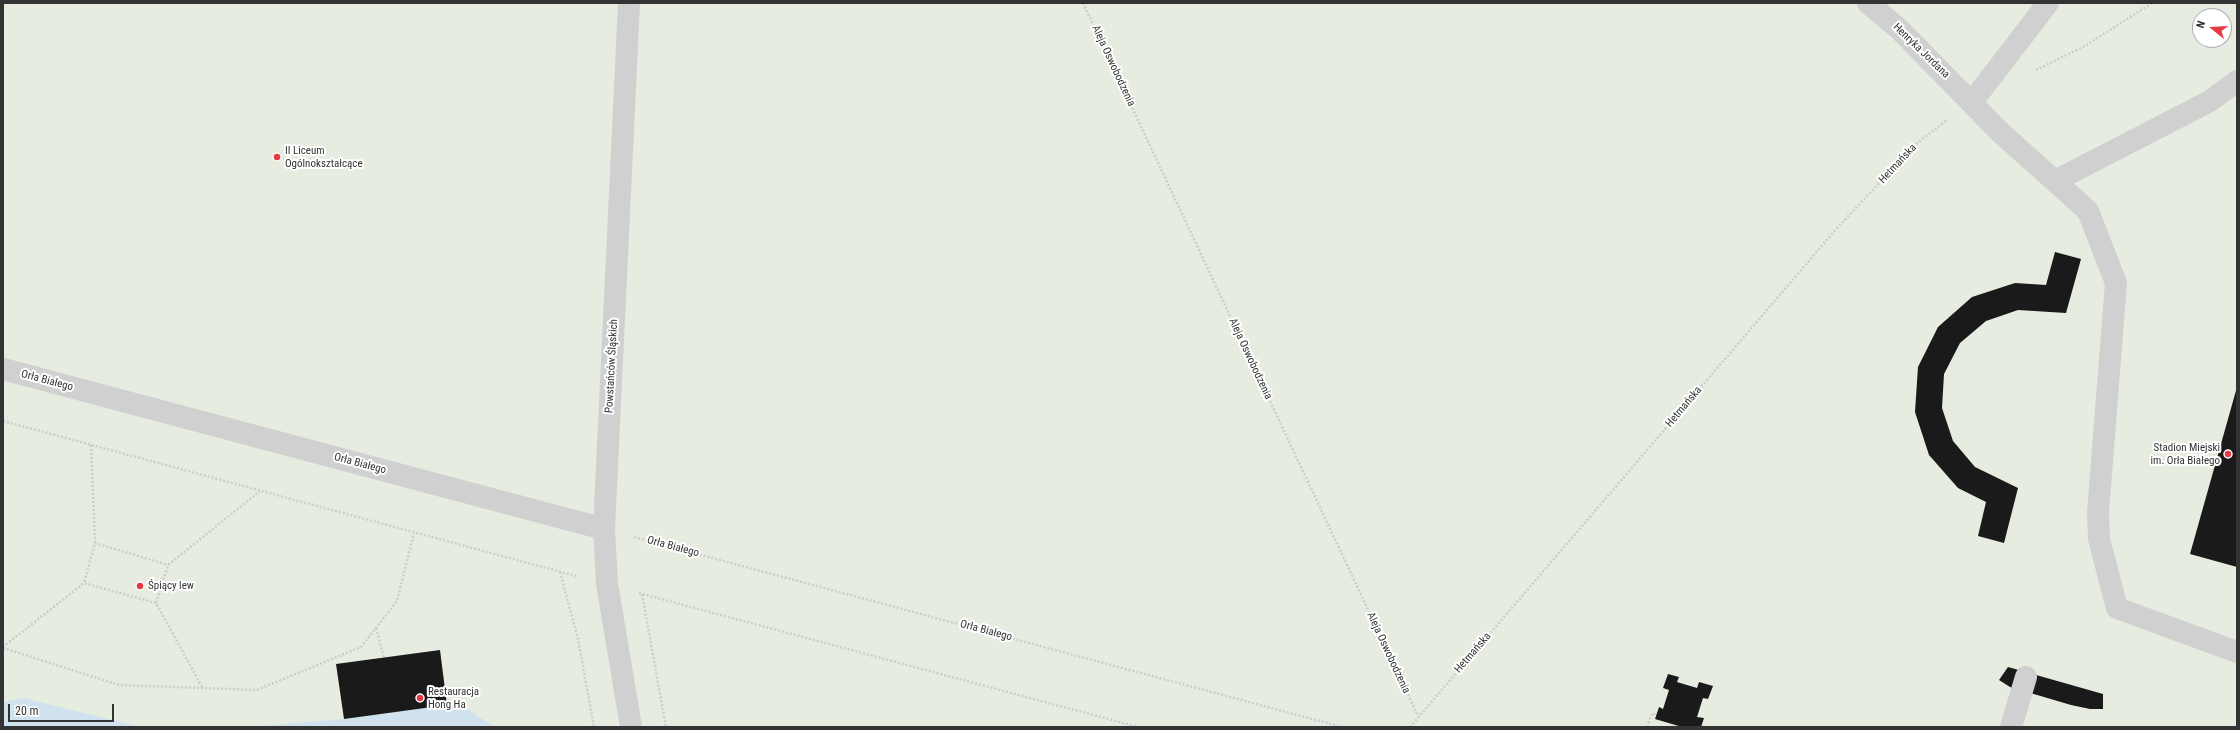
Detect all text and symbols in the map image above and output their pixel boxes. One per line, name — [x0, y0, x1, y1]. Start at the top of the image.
north arrow — [2192, 8, 2232, 48]
text: N — [2194, 19, 2208, 30]
street label: Henryka Jordana — [1890, 21, 1952, 81]
street label: Aleja Oswobodzenia — [1088, 23, 1138, 109]
street label: Hetmańska — [1876, 141, 1920, 187]
place label: II Liceum Ogólnokształcące — [285, 144, 363, 170]
marker: II Liceum Ogólnokształcące — [272, 152, 282, 162]
street label: Aleja Oswobodzenia — [1225, 316, 1275, 402]
street label: Powstańców Śląskich — [603, 319, 621, 413]
street label: Orła Białego — [20, 368, 74, 394]
street label: Hetmańska — [1663, 384, 1705, 430]
place label: Stadion Miejski im. Orła Białego — [2151, 441, 2220, 467]
marker: Stadion Miejski im. Orła Białego — [2223, 449, 2233, 459]
street label: Orła Białego — [333, 451, 387, 477]
street label: Orła Białego — [646, 534, 700, 560]
place label: Śpiący lew — [148, 579, 194, 593]
marker: Śpiący lew — [135, 581, 145, 591]
street label: Aleja Oswobodzenia — [1363, 610, 1413, 696]
street label: Orła Białego — [959, 618, 1013, 644]
street label: Hetmańska — [1452, 630, 1494, 676]
place label: Restauracja Hong Ha — [428, 685, 479, 711]
marker: Restauracja Hong Ha — [415, 693, 425, 703]
scale bar — [10, 696, 116, 722]
text: 20 m — [15, 704, 39, 718]

